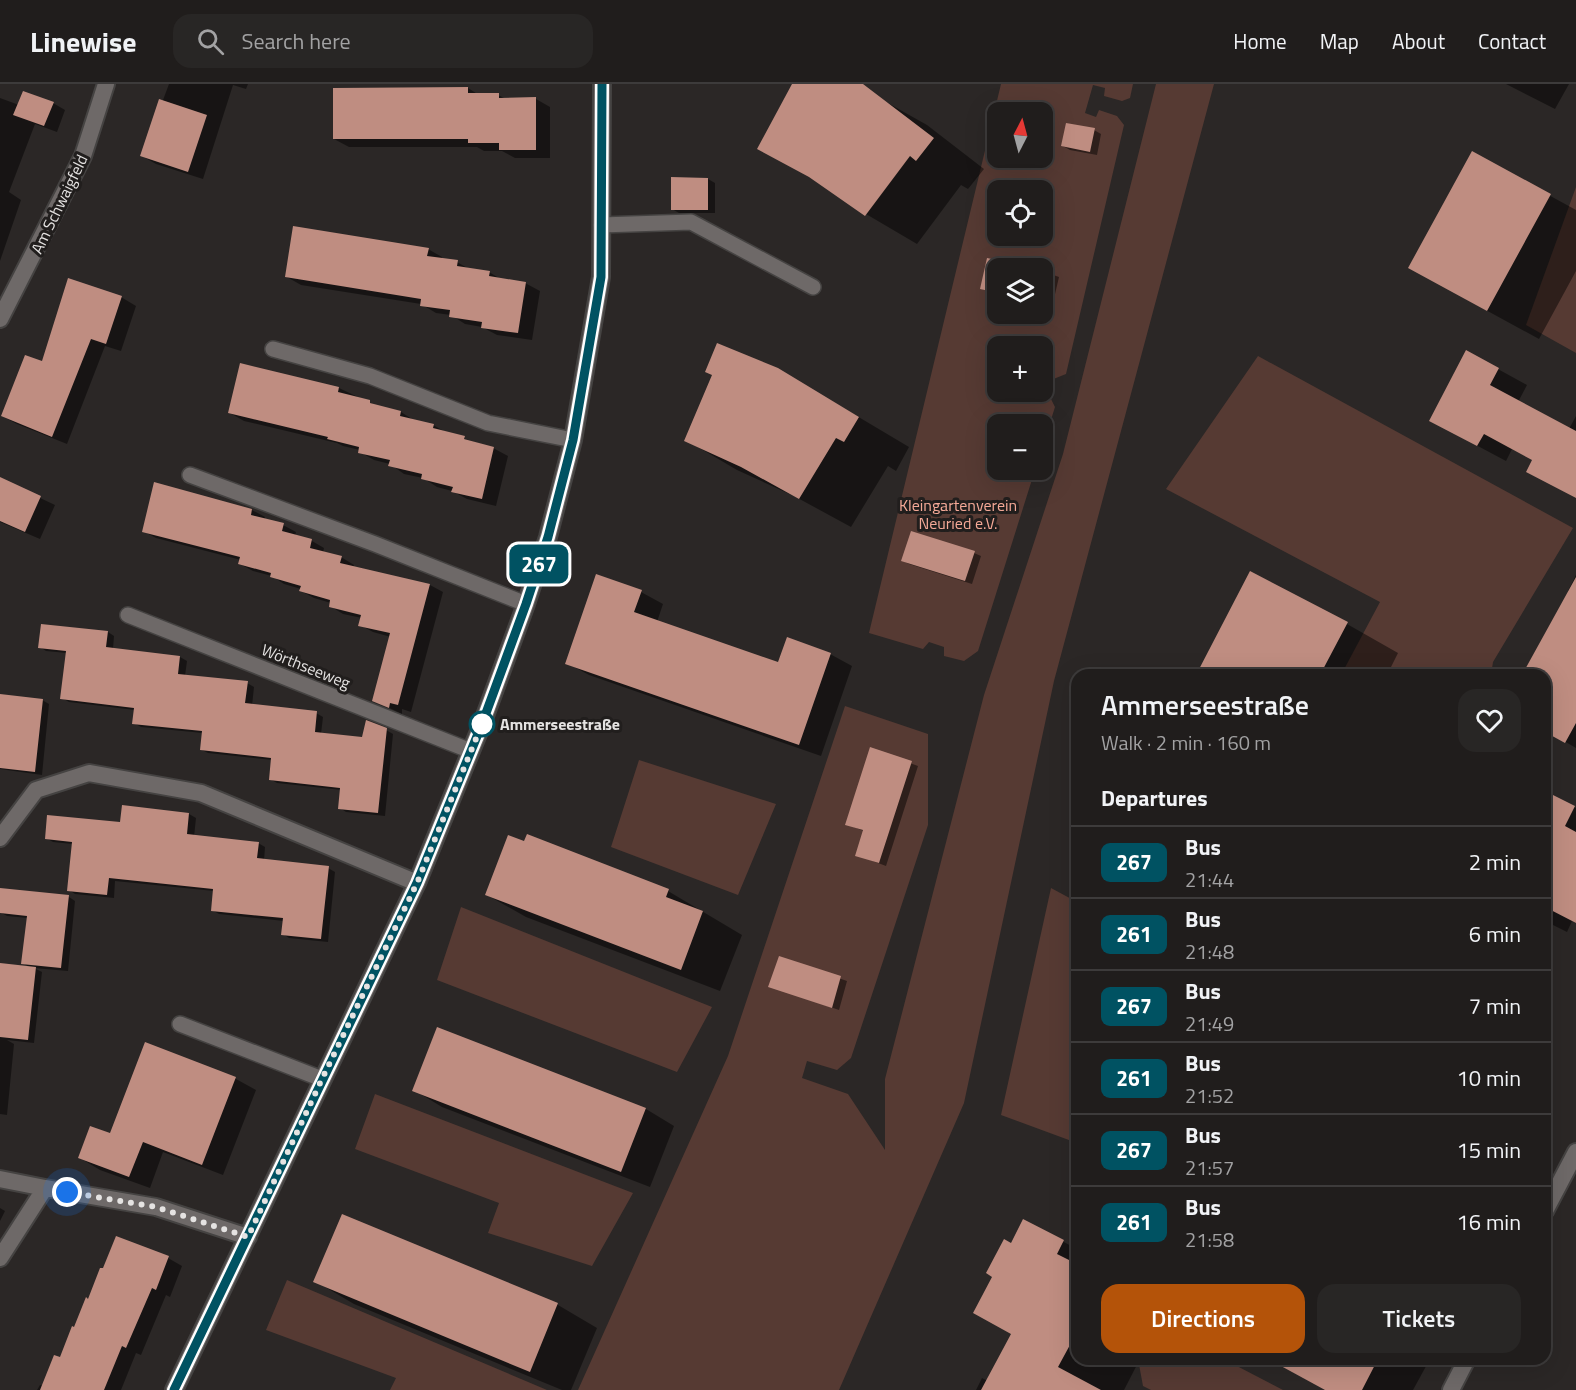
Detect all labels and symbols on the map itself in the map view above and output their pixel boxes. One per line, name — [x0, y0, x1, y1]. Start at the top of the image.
north arrow — [987, 102, 1053, 168]
street label: Am Schwaigfeld — [25, 150, 93, 258]
park label: Kleingartenverein Neuried e.V. — [899, 493, 1017, 535]
line badge: 267 — [504, 544, 574, 584]
street label: Wörthseeweg — [258, 637, 354, 695]
marker: Ammerseestraße — [469, 711, 495, 737]
place label: Ammerseestraße — [500, 712, 620, 736]
your location — [52, 1177, 82, 1207]

